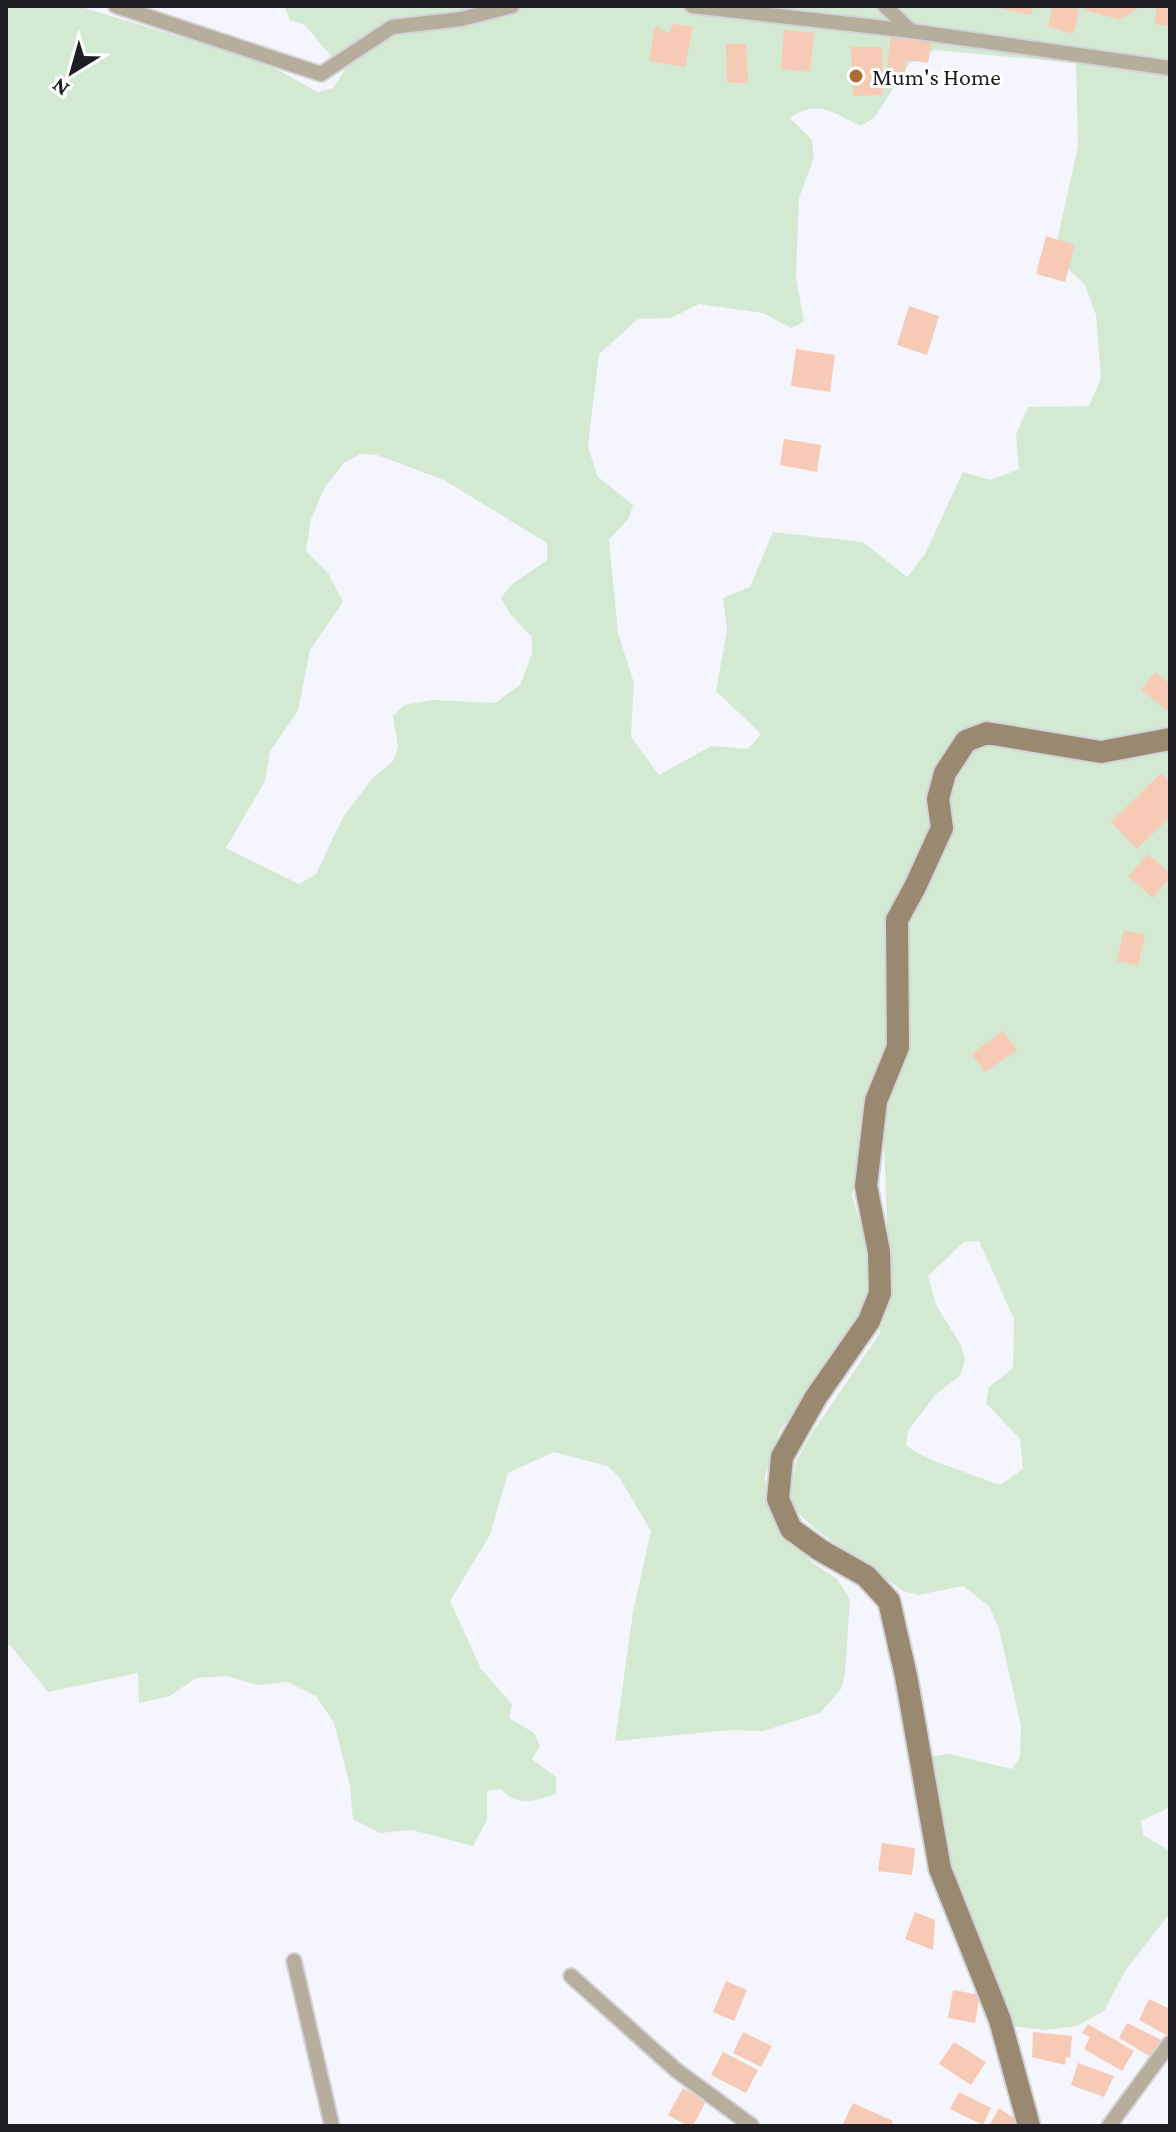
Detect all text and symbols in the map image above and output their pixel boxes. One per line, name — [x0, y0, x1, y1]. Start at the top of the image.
north arrow — [32, 32, 112, 112]
place label: Mum's Home — [872, 63, 1001, 90]
marker: Mum's Home — [847, 67, 865, 85]
text: N — [47, 73, 74, 102]

